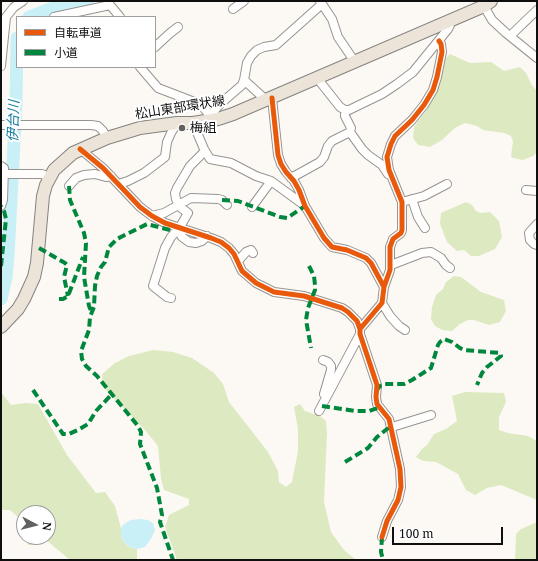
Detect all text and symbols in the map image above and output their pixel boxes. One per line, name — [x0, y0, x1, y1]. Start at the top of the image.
legend — [16, 16, 156, 68]
text: 自転車道 — [54, 24, 102, 41]
text: 小道 — [54, 44, 78, 61]
street label: 松山東部環状線 — [134, 93, 226, 123]
water label: 伊台川 — [5, 100, 23, 142]
place label: 梅組 — [190, 120, 216, 136]
marker: 梅組 — [177, 123, 187, 133]
north arrow — [16, 505, 56, 545]
scale bar — [394, 519, 505, 545]
text: N — [39, 521, 55, 532]
text: 100 m — [399, 525, 434, 542]

